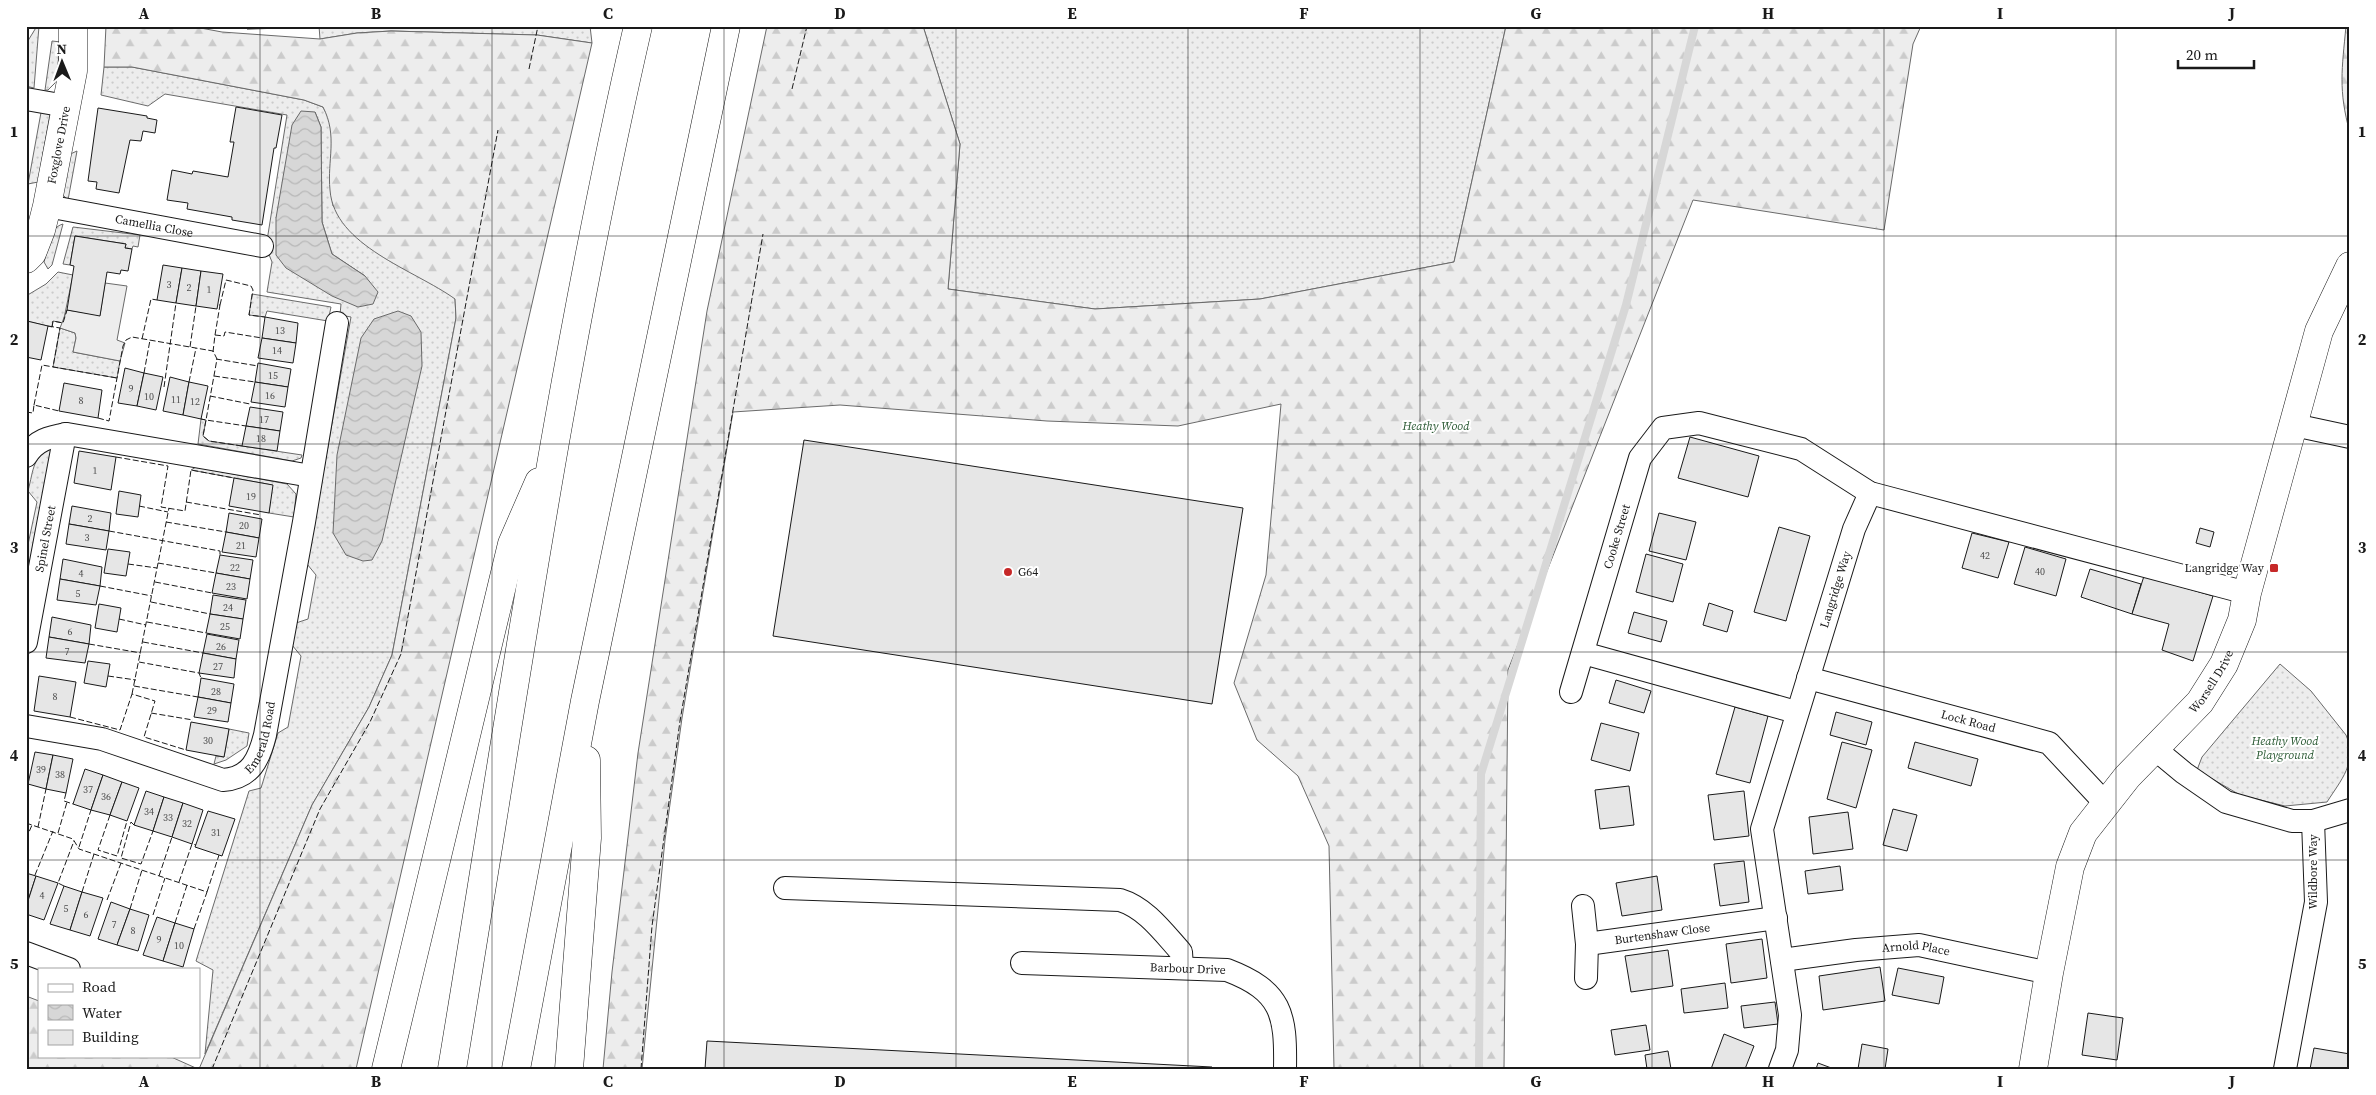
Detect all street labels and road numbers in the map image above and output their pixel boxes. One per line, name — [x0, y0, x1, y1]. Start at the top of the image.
street label: Foxglove Drive — [43, 105, 74, 185]
street label: Camellia Close — [114, 211, 195, 241]
street label: Cooke Street — [1600, 502, 1634, 571]
street label: Spinel Street — [31, 504, 59, 573]
street label: Langridge Way — [1816, 548, 1855, 630]
street label: Worsell Drive — [2185, 647, 2237, 717]
street label: Emerald Road — [241, 700, 279, 777]
street label: Lock Road — [1939, 706, 1998, 736]
street label: Wildbore Way — [2305, 834, 2321, 910]
street label: Burtenshaw Close — [1614, 919, 1711, 948]
street label: Arnold Place — [1881, 937, 1951, 959]
street label: Barbour Drive — [1150, 959, 1226, 978]

